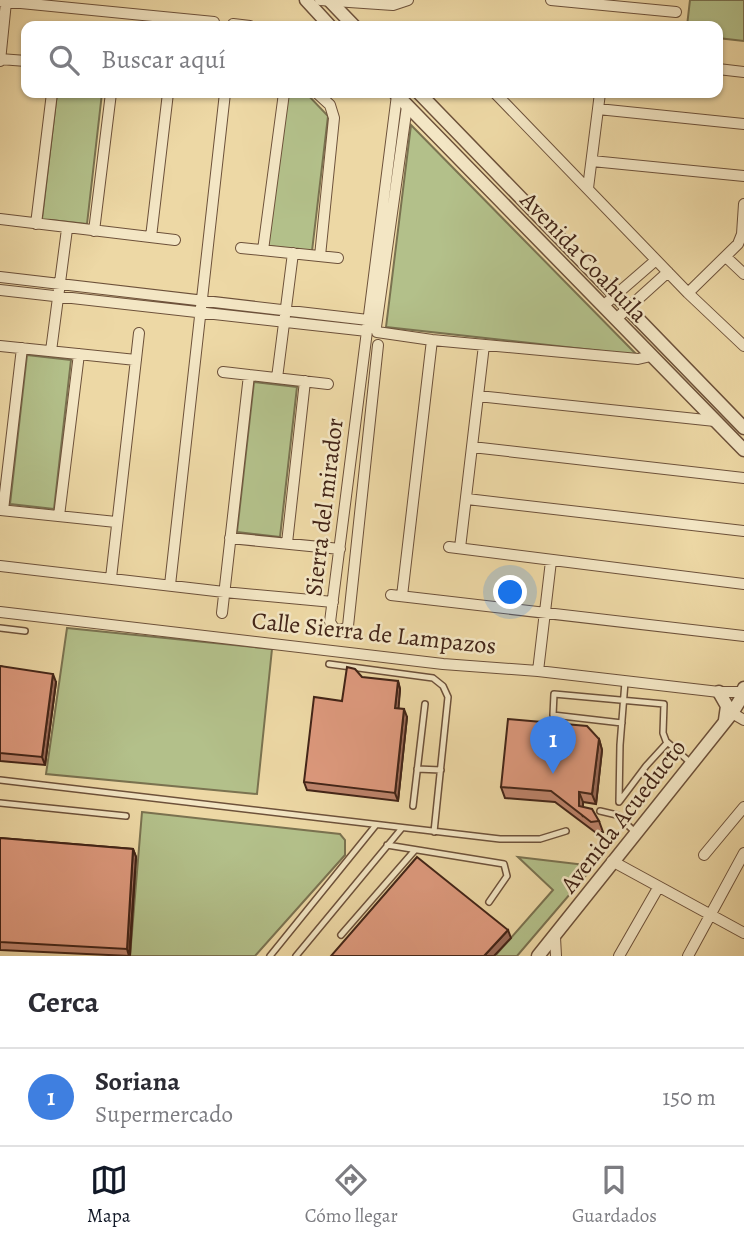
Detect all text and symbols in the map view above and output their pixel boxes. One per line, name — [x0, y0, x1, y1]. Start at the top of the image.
search box — [21, 21, 723, 98]
icon: search — [45, 41, 83, 79]
text: Buscar aquí — [101, 42, 226, 77]
street label: Avenida Coahuila — [513, 184, 655, 330]
street label: Sierra del mirador — [297, 416, 351, 598]
your location — [493, 575, 527, 609]
street label: Calle Sierra de Lampazos — [250, 604, 498, 662]
pin: 1 — [530, 716, 576, 774]
street label: Avenida Acueducto — [552, 733, 693, 900]
text: Cerca — [28, 982, 99, 1022]
text: Soriana — [95, 1064, 180, 1099]
text: 1 — [47, 1082, 55, 1113]
text: 150 m — [662, 1082, 716, 1113]
text: Supermercado — [95, 1099, 233, 1130]
tab: Mapa — [87, 1161, 131, 1229]
tab: Cómo llegar — [305, 1161, 398, 1229]
tab: Guardados — [572, 1161, 657, 1229]

